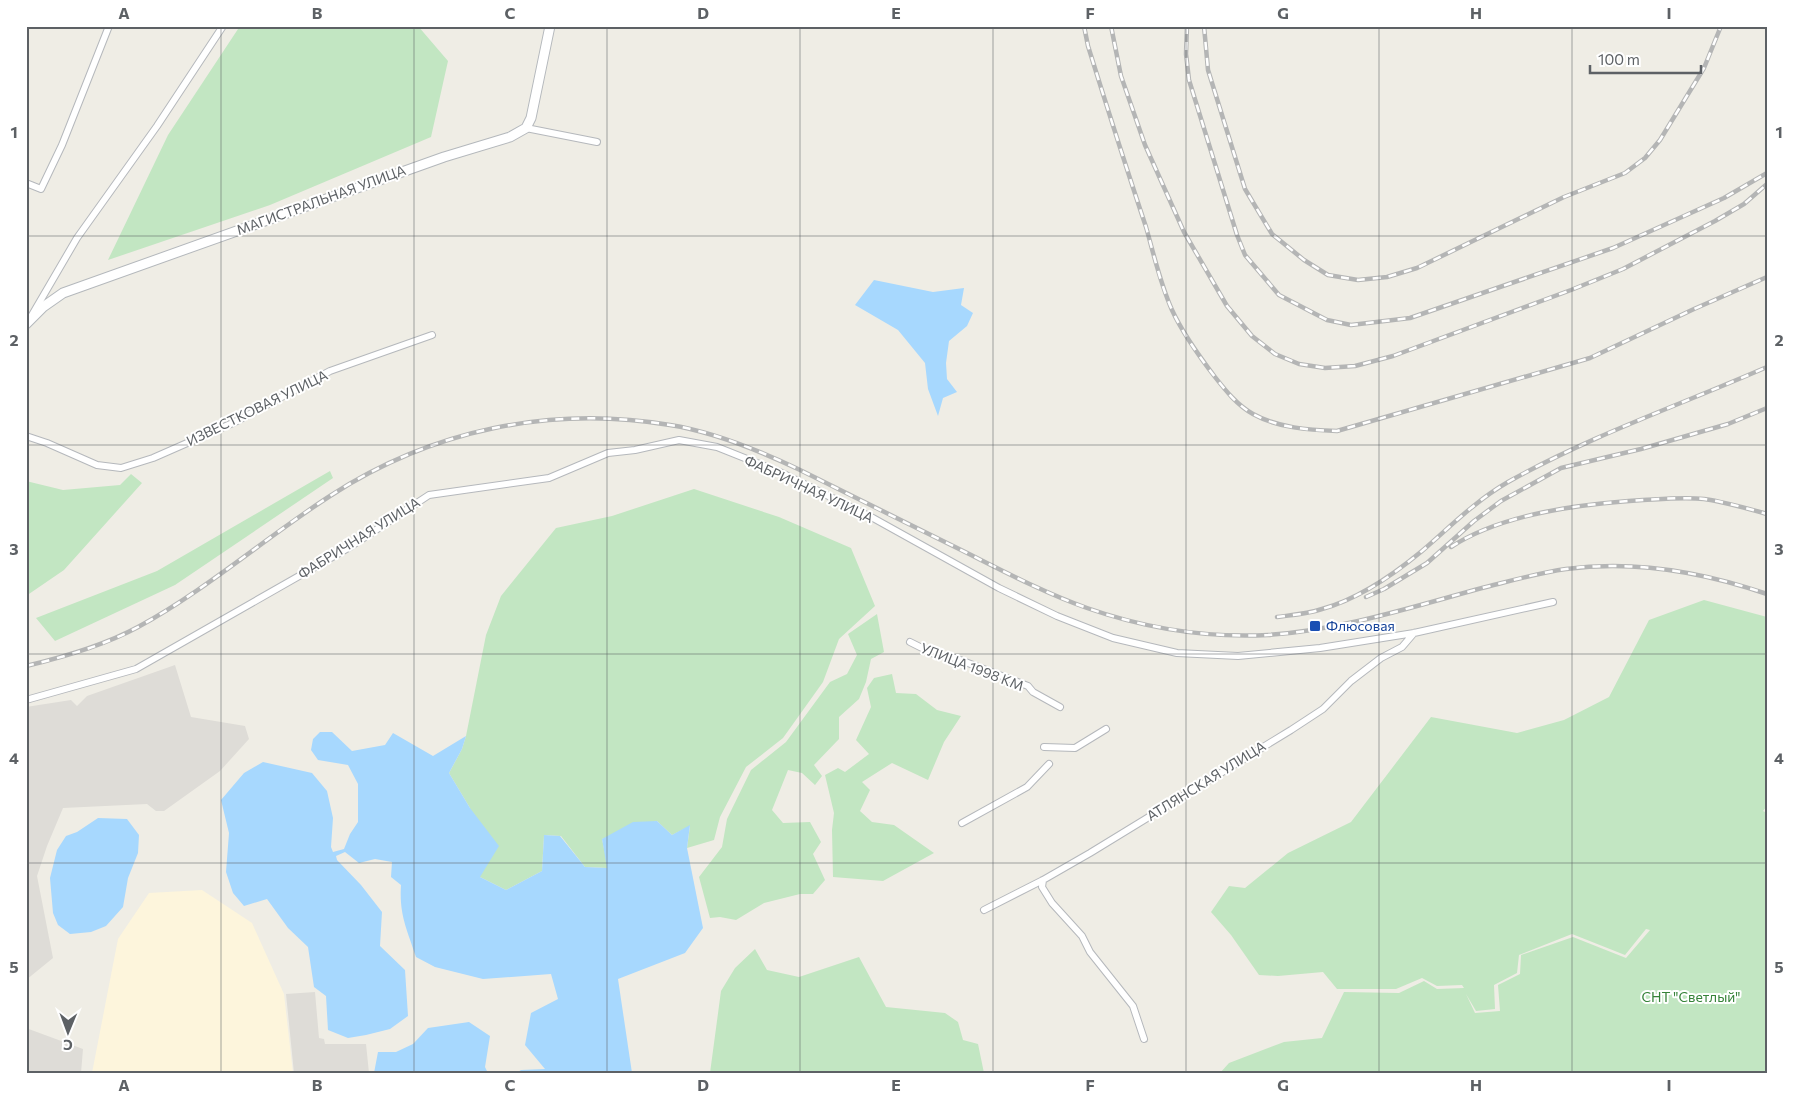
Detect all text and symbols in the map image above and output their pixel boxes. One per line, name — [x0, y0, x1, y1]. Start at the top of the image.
text: A — [118, 3, 130, 22]
text: B — [312, 3, 323, 22]
text: C — [505, 3, 516, 22]
text: D — [697, 3, 709, 22]
text: E — [891, 3, 901, 22]
text: F — [1085, 3, 1095, 22]
text: G — [1277, 3, 1289, 22]
text: H — [1470, 3, 1482, 22]
text: I — [1666, 3, 1672, 22]
scale bar — [1590, 42, 1702, 74]
text: 100 m — [1598, 50, 1640, 68]
text: 1 — [10, 122, 18, 141]
text: 1 — [1775, 122, 1783, 141]
street label: МАГИСТРАЛЬНАЯ УЛИЦА — [234, 161, 408, 238]
text: 2 — [9, 330, 19, 349]
text: 2 — [1774, 330, 1784, 349]
street label: ИЗВЕСТКОВАЯ УЛИЦА — [183, 366, 331, 449]
street label: ФАБРИЧНАЯ УЛИЦА — [742, 451, 877, 526]
street label: ФАБРИЧНАЯ УЛИЦА — [295, 493, 423, 582]
text: 3 — [9, 539, 19, 558]
text: 3 — [1774, 539, 1784, 558]
place label: Флюсовая — [1326, 617, 1395, 634]
marker: Флюсовая — [1308, 619, 1322, 633]
street label: УЛИЦА 1998 КМ — [918, 639, 1026, 694]
street label: АТЛЯНСКАЯ УЛИЦА — [1143, 737, 1269, 824]
text: 4 — [9, 748, 19, 767]
text: 4 — [1774, 748, 1784, 767]
text: 5 — [9, 957, 19, 976]
text: 5 — [1774, 957, 1784, 976]
park label: СНТ "Светлый" — [1641, 988, 1741, 1005]
north arrow — [42, 1006, 92, 1056]
text: С — [63, 1037, 73, 1054]
text: A — [118, 1075, 130, 1094]
text: B — [312, 1075, 323, 1094]
text: C — [505, 1075, 516, 1094]
text: D — [697, 1075, 709, 1094]
text: E — [891, 1075, 901, 1094]
text: F — [1085, 1075, 1095, 1094]
text: G — [1277, 1075, 1289, 1094]
text: H — [1470, 1075, 1482, 1094]
text: I — [1666, 1075, 1672, 1094]

